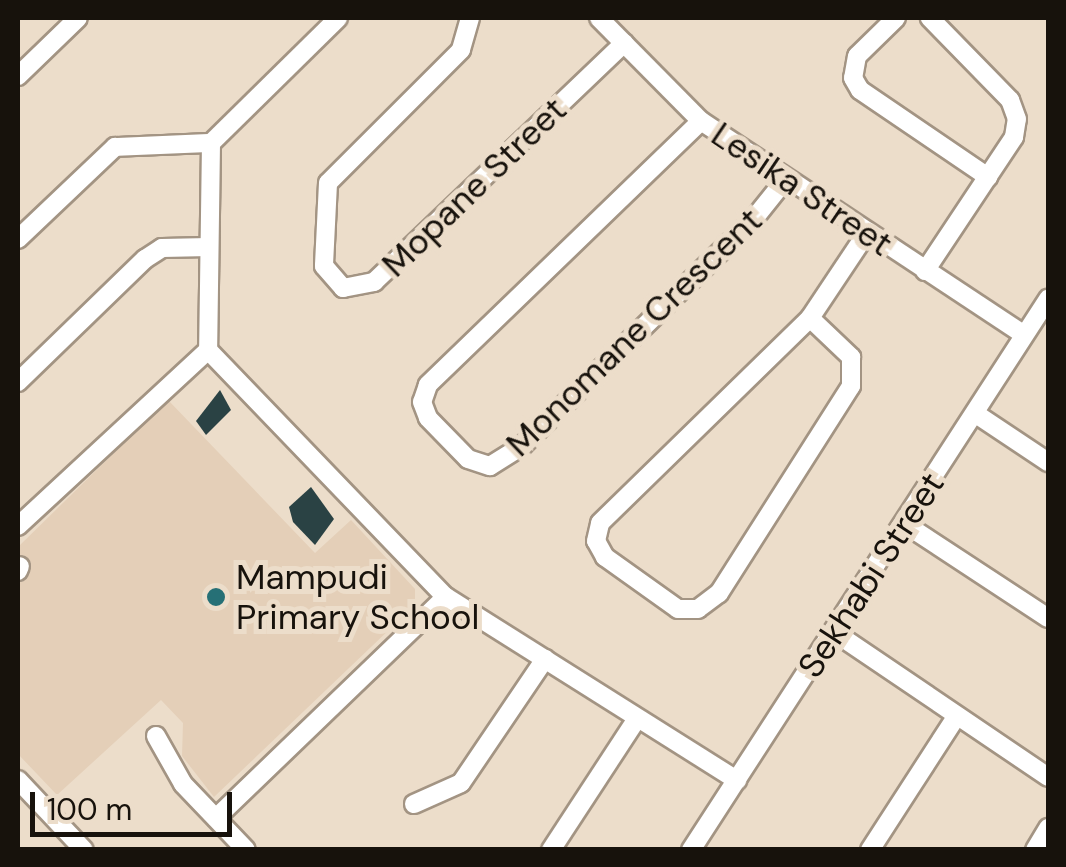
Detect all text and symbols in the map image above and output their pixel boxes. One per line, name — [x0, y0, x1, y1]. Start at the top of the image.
street label: Mopane Street — [373, 89, 575, 285]
street label: Lesika Street — [704, 113, 900, 265]
street label: Monomane Crescent — [497, 199, 771, 465]
street label: Sekhabi Street — [789, 465, 953, 685]
place label: Mampudi Primary School — [236, 556, 479, 638]
marker: Mampudi Primary School — [205, 586, 227, 608]
scale bar — [35, 772, 238, 834]
text: 100 m — [47, 790, 132, 829]

